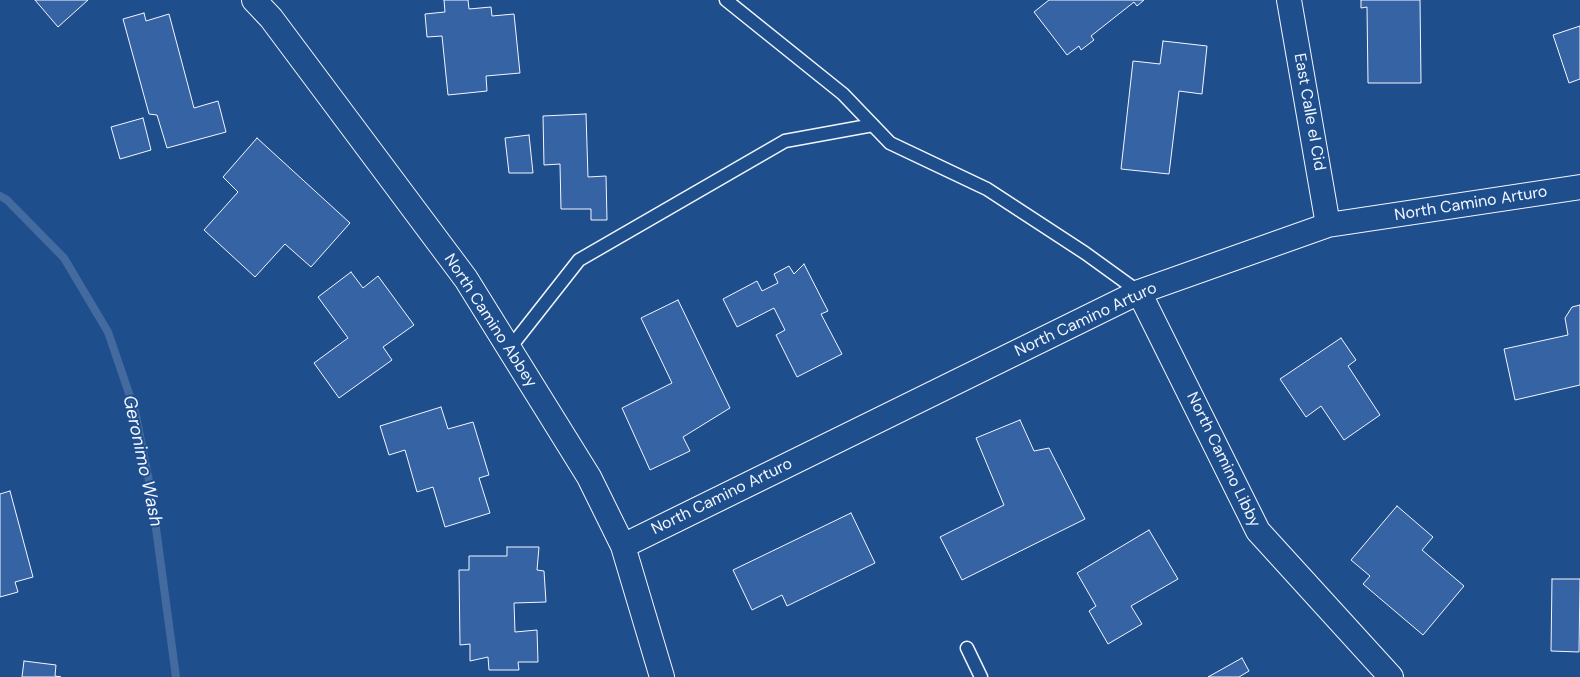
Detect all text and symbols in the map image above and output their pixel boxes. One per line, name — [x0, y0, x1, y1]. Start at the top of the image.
street label: East Calle el Cid — [1289, 52, 1329, 172]
street label: North Camino Arturo — [1393, 182, 1549, 226]
street label: North Camino Abbey — [440, 250, 540, 392]
street label: North Camino Arturo — [1012, 279, 1160, 361]
street label: North Camino Libby — [1182, 389, 1264, 531]
water label: Geronimo Wash — [118, 393, 166, 529]
street label: North Camino Arturo — [648, 455, 796, 539]

